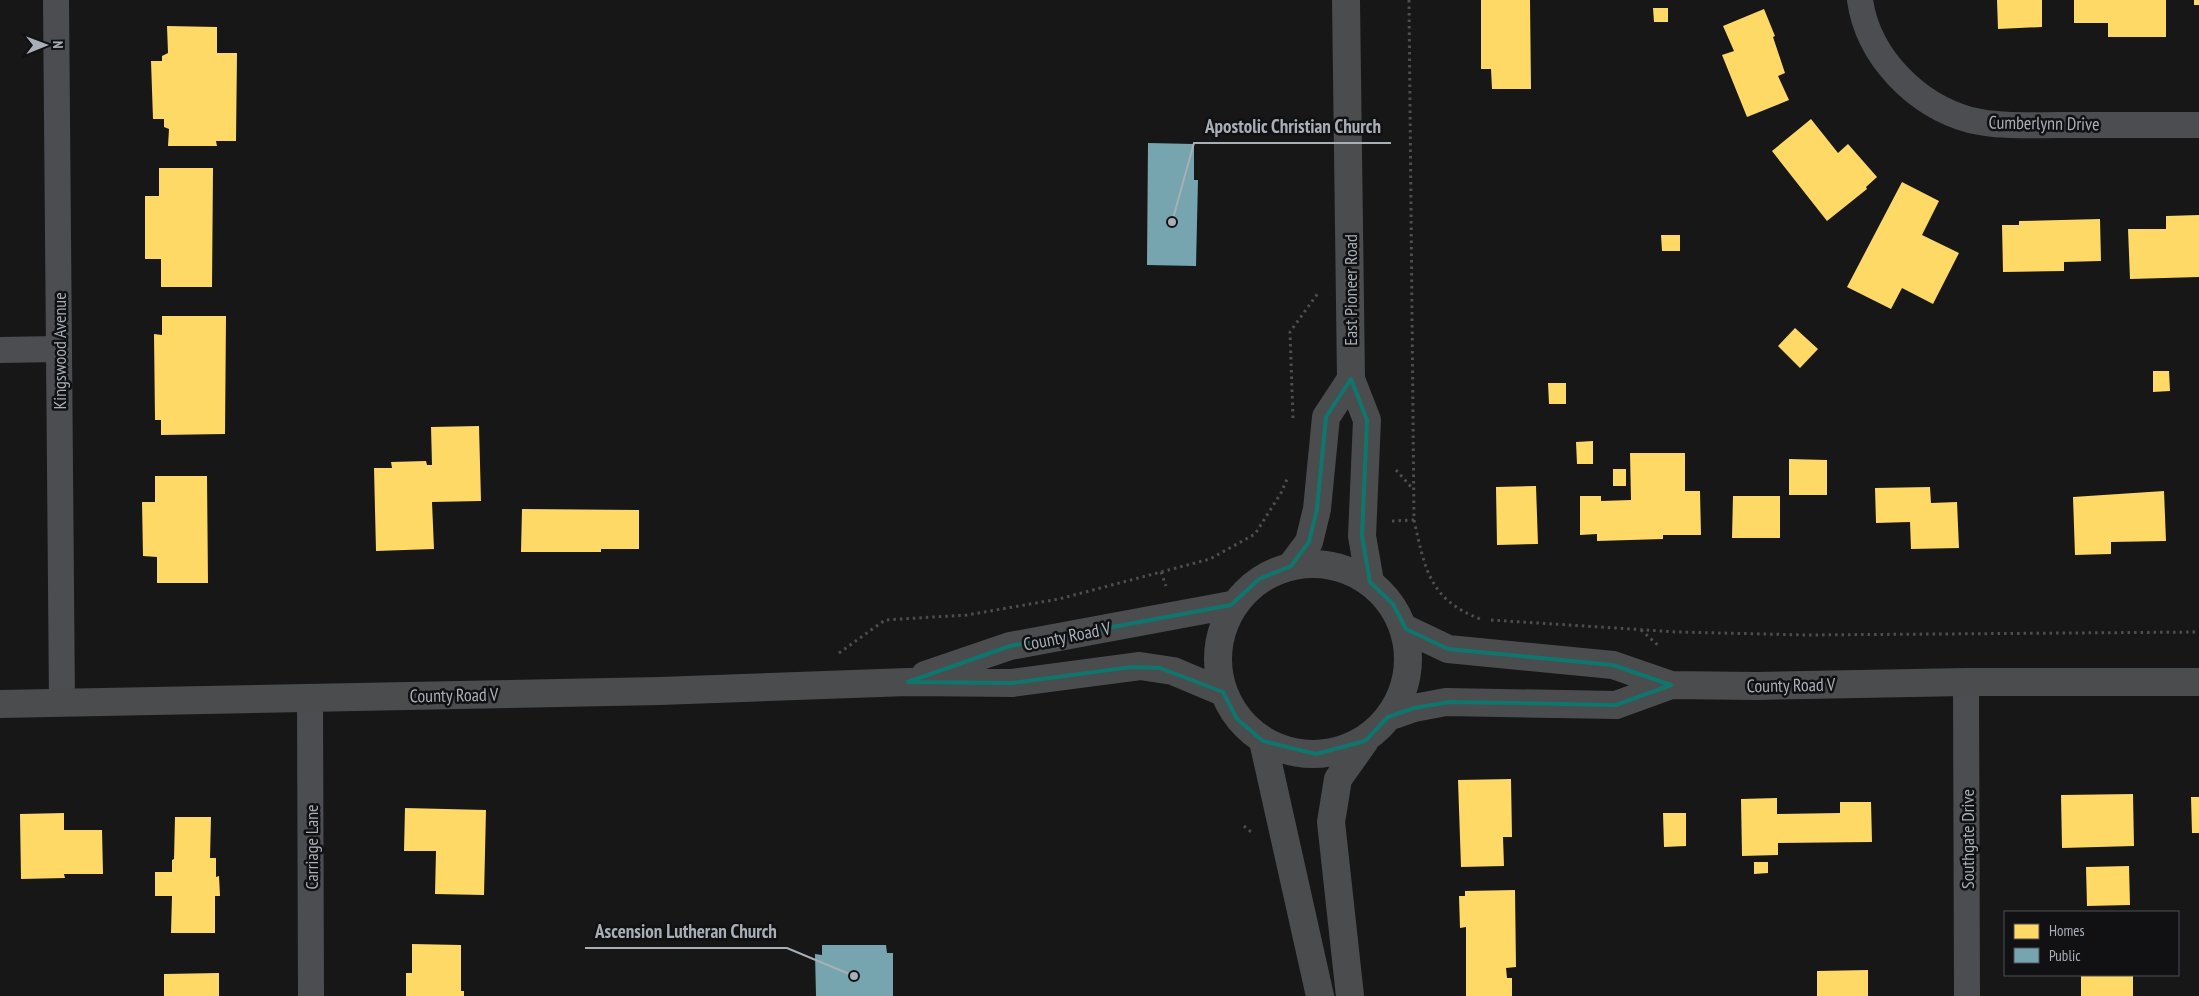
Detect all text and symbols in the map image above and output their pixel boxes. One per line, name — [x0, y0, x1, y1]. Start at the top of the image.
north arrow — [20, 20, 70, 70]
text: N — [49, 41, 67, 49]
callout: Apostolic Christian Church — [1194, 109, 1391, 143]
street label: Cumberlynn Drive — [1988, 111, 2100, 135]
text: Apostolic Christian Church — [1204, 114, 1381, 138]
street label: East Pioneer Road — [1339, 234, 1362, 346]
street label: Kingswood Avenue — [48, 292, 71, 410]
street label: County Road V — [1021, 616, 1113, 656]
street label: County Road V — [1747, 673, 1836, 697]
street label: County Road V — [410, 683, 499, 707]
street label: Southgate Drive — [1956, 789, 1979, 889]
street label: Carriage Lane — [300, 805, 323, 889]
legend — [2004, 911, 2179, 976]
callout: Ascension Lutheran Church — [585, 914, 787, 948]
text: Ascension Lutheran Church — [594, 919, 777, 943]
text: Homes — [2049, 921, 2085, 940]
text: Public — [2049, 946, 2081, 965]

